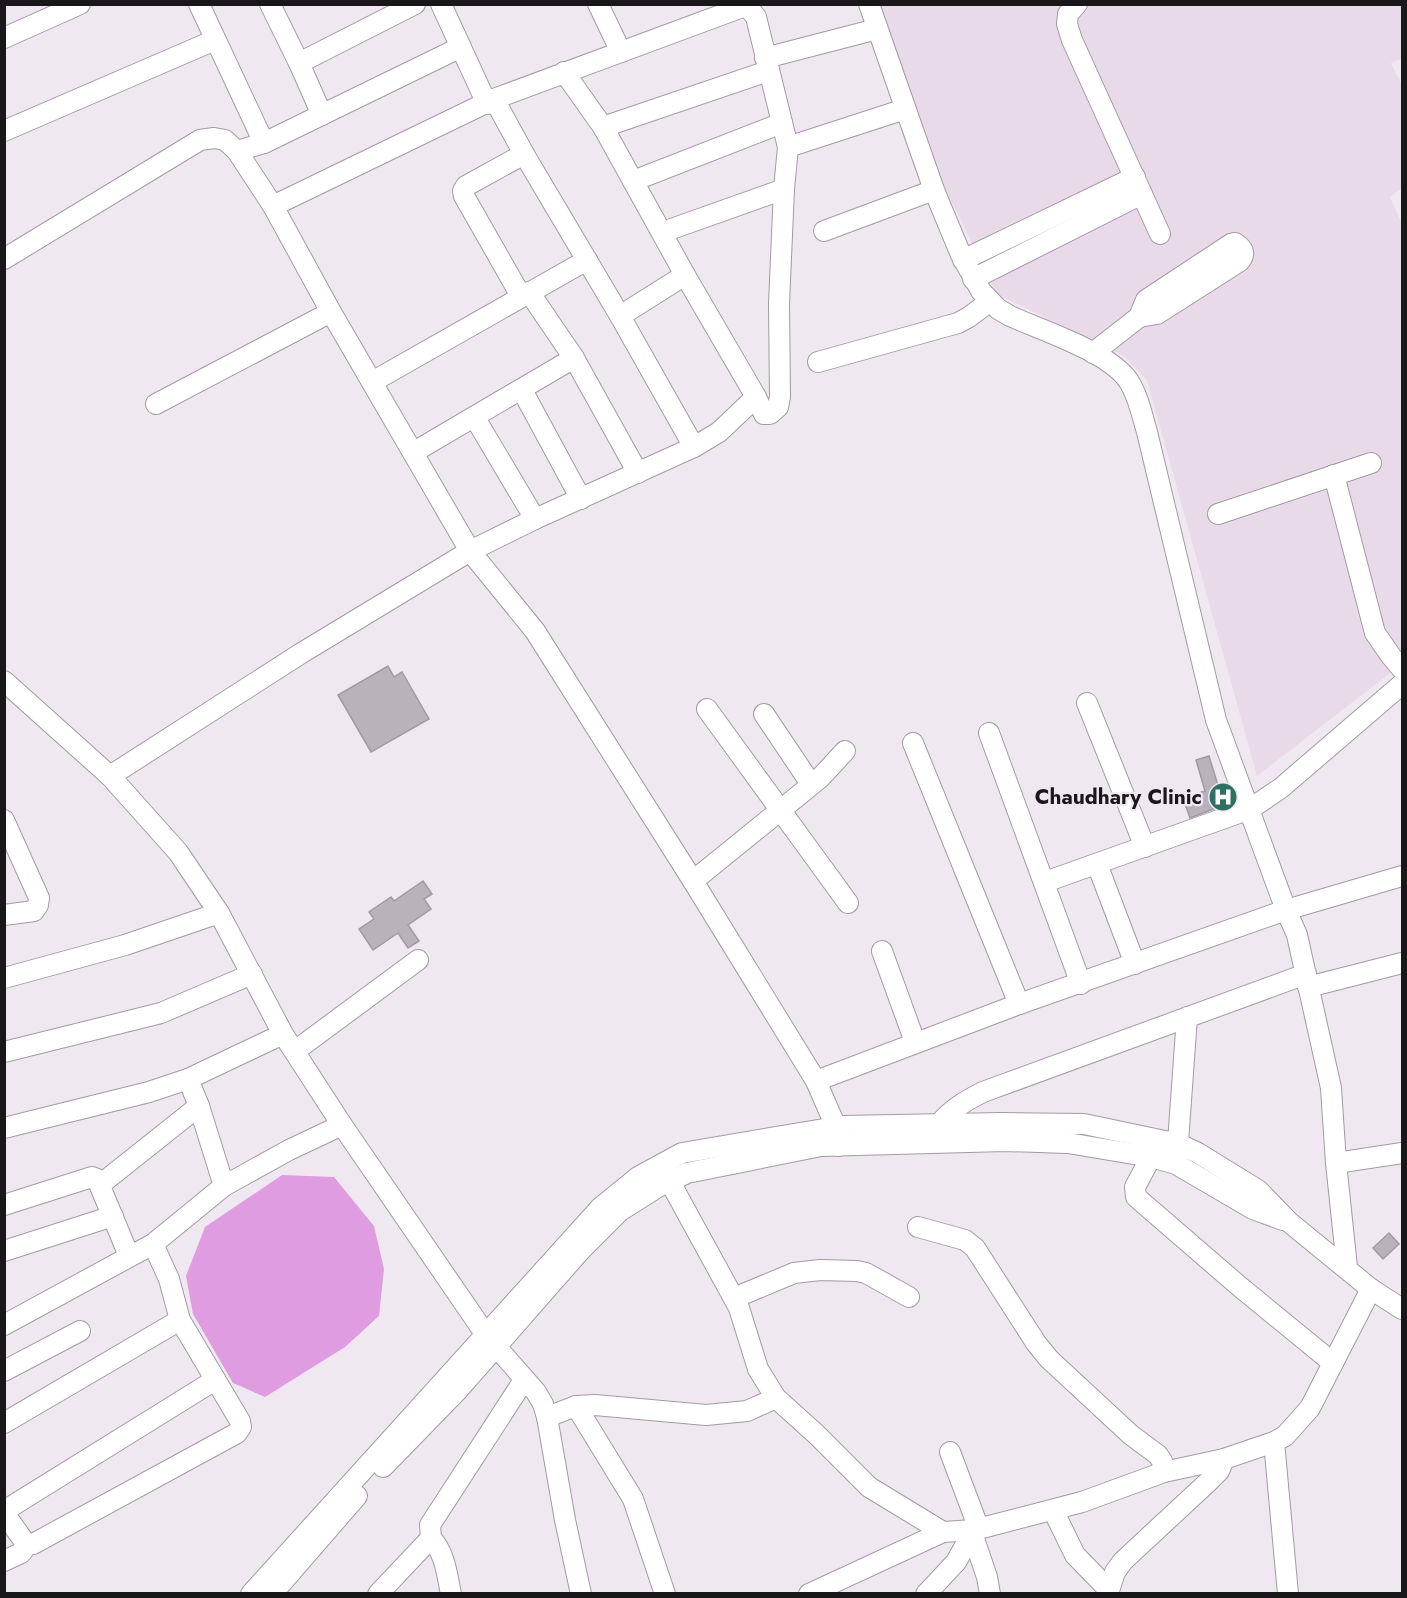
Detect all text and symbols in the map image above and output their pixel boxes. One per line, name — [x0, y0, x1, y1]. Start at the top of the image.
hospital icon: Chaudhary Clinic — [1207, 781, 1239, 813]
place label: Chaudhary Clinic — [1035, 782, 1202, 812]

